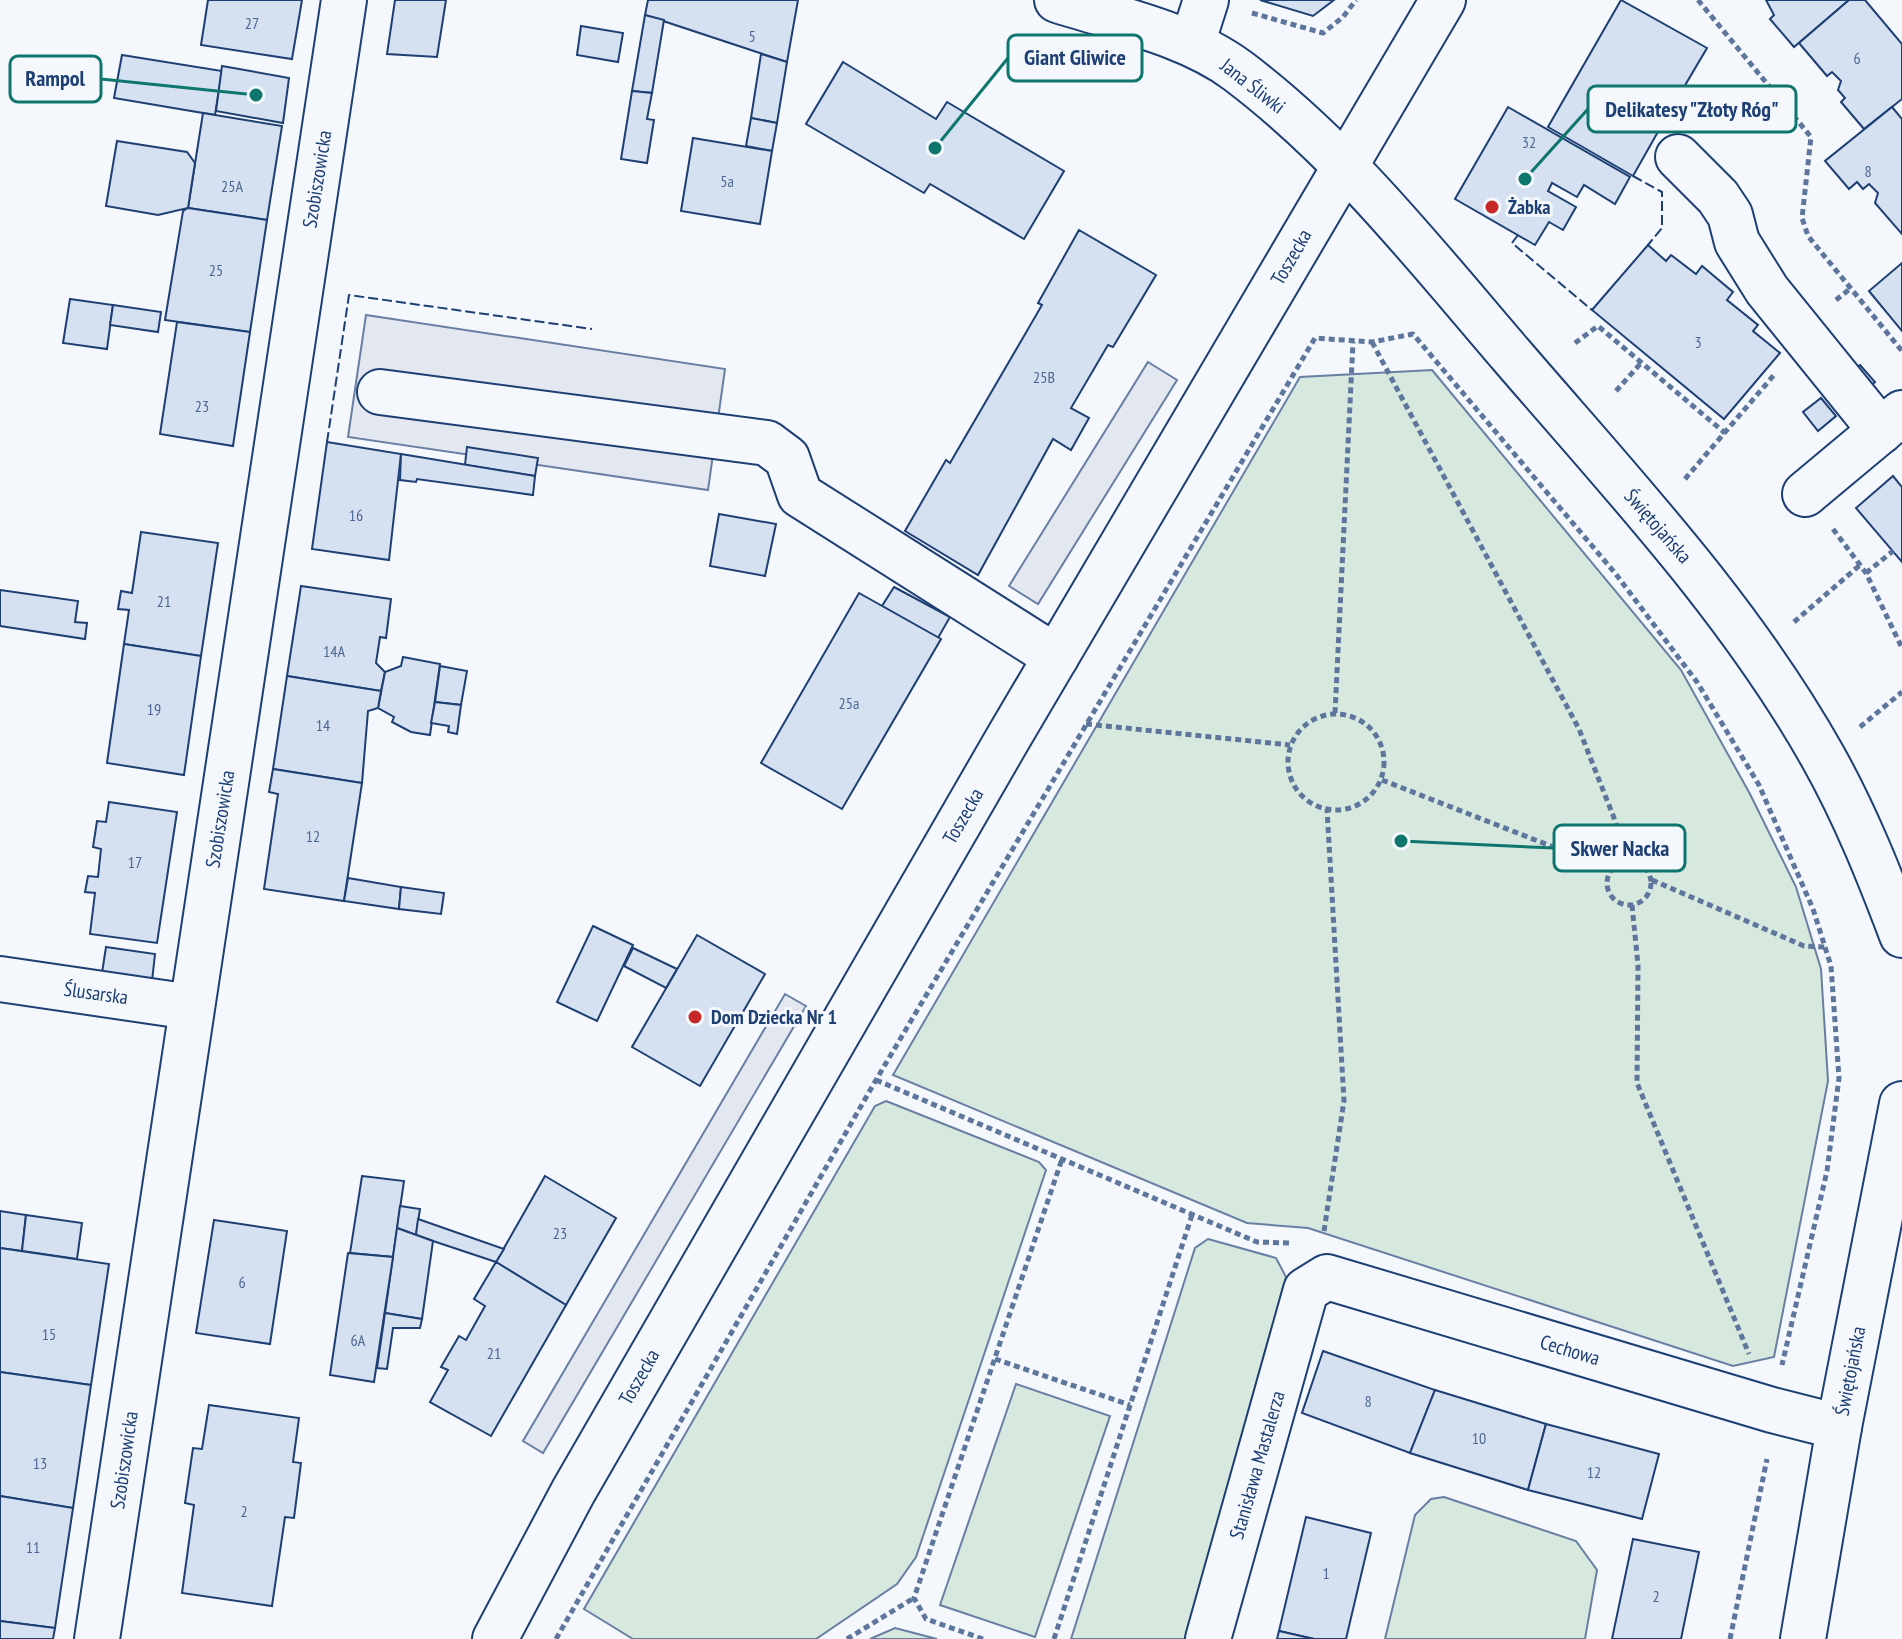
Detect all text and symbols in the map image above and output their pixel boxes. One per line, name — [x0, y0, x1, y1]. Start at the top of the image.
house number: 27 — [245, 13, 259, 33]
house number: 5 — [748, 26, 756, 46]
callout: Giant Gliwice — [1008, 35, 1142, 81]
text: Giant Gliwice — [1024, 43, 1126, 71]
house number: 6 — [1853, 48, 1861, 68]
street label: Jana Śliwki — [1215, 52, 1291, 119]
callout: Rampol — [10, 56, 101, 102]
text: Rampol — [25, 64, 86, 92]
callout: Delikatesy "Złoty Róg" — [1588, 86, 1796, 132]
text: Delikatesy "Złoty Róg" — [1605, 95, 1779, 123]
street label: Szobiszowicka — [296, 128, 338, 230]
house number: 32 — [1522, 132, 1536, 152]
house number: 8 — [1864, 161, 1872, 181]
house number: 5a — [720, 171, 734, 191]
house number: 25A — [221, 176, 243, 196]
place label: Żabka — [1508, 194, 1550, 220]
marker: Żabka — [1483, 198, 1501, 216]
street label: Toszecka — [1265, 224, 1317, 290]
house number: 25 — [209, 260, 223, 280]
house number: 3 — [1694, 332, 1702, 352]
house number: 25B — [1033, 367, 1055, 387]
house number: 23 — [195, 396, 209, 416]
street label: Świętojańska — [1619, 483, 1697, 569]
house number: 16 — [349, 505, 363, 525]
house number: 21 — [157, 591, 171, 611]
house number: 14A — [323, 641, 345, 661]
house number: 25a — [839, 693, 859, 713]
house number: 19 — [147, 699, 161, 719]
house number: 14 — [316, 715, 330, 735]
street label: Szobiszowicka — [199, 768, 241, 870]
street label: Toszecka — [937, 783, 989, 849]
callout: Skwer Nacka — [1554, 825, 1685, 871]
house number: 12 — [306, 826, 320, 846]
text: Skwer Nacka — [1571, 834, 1669, 862]
house number: 17 — [128, 852, 142, 872]
street label: Ślusarska — [62, 976, 130, 1010]
place label: Dom Dziecka Nr 1 — [711, 1004, 837, 1030]
marker: Dom Dziecka Nr 1 — [686, 1008, 704, 1026]
house number: 23 — [553, 1223, 567, 1243]
house number: 6 — [238, 1272, 246, 1292]
house number: 15 — [42, 1324, 56, 1344]
street label: Świętojańska — [1829, 1324, 1871, 1418]
street label: Cechowa — [1537, 1329, 1603, 1371]
house number: 6A — [351, 1330, 366, 1350]
house number: 21 — [487, 1343, 501, 1363]
street label: Toszecka — [613, 1344, 665, 1410]
street label: Stanisława Mastalerza — [1223, 1388, 1291, 1542]
house number: 8 — [1364, 1391, 1372, 1411]
street label: Szobiszowicka — [104, 1409, 144, 1511]
house number: 10 — [1472, 1428, 1486, 1448]
house number: 13 — [33, 1453, 47, 1473]
house number: 12 — [1587, 1462, 1601, 1482]
house number: 2 — [240, 1501, 248, 1521]
house number: 11 — [26, 1537, 40, 1557]
house number: 1 — [1322, 1563, 1330, 1583]
house number: 2 — [1652, 1586, 1660, 1606]

